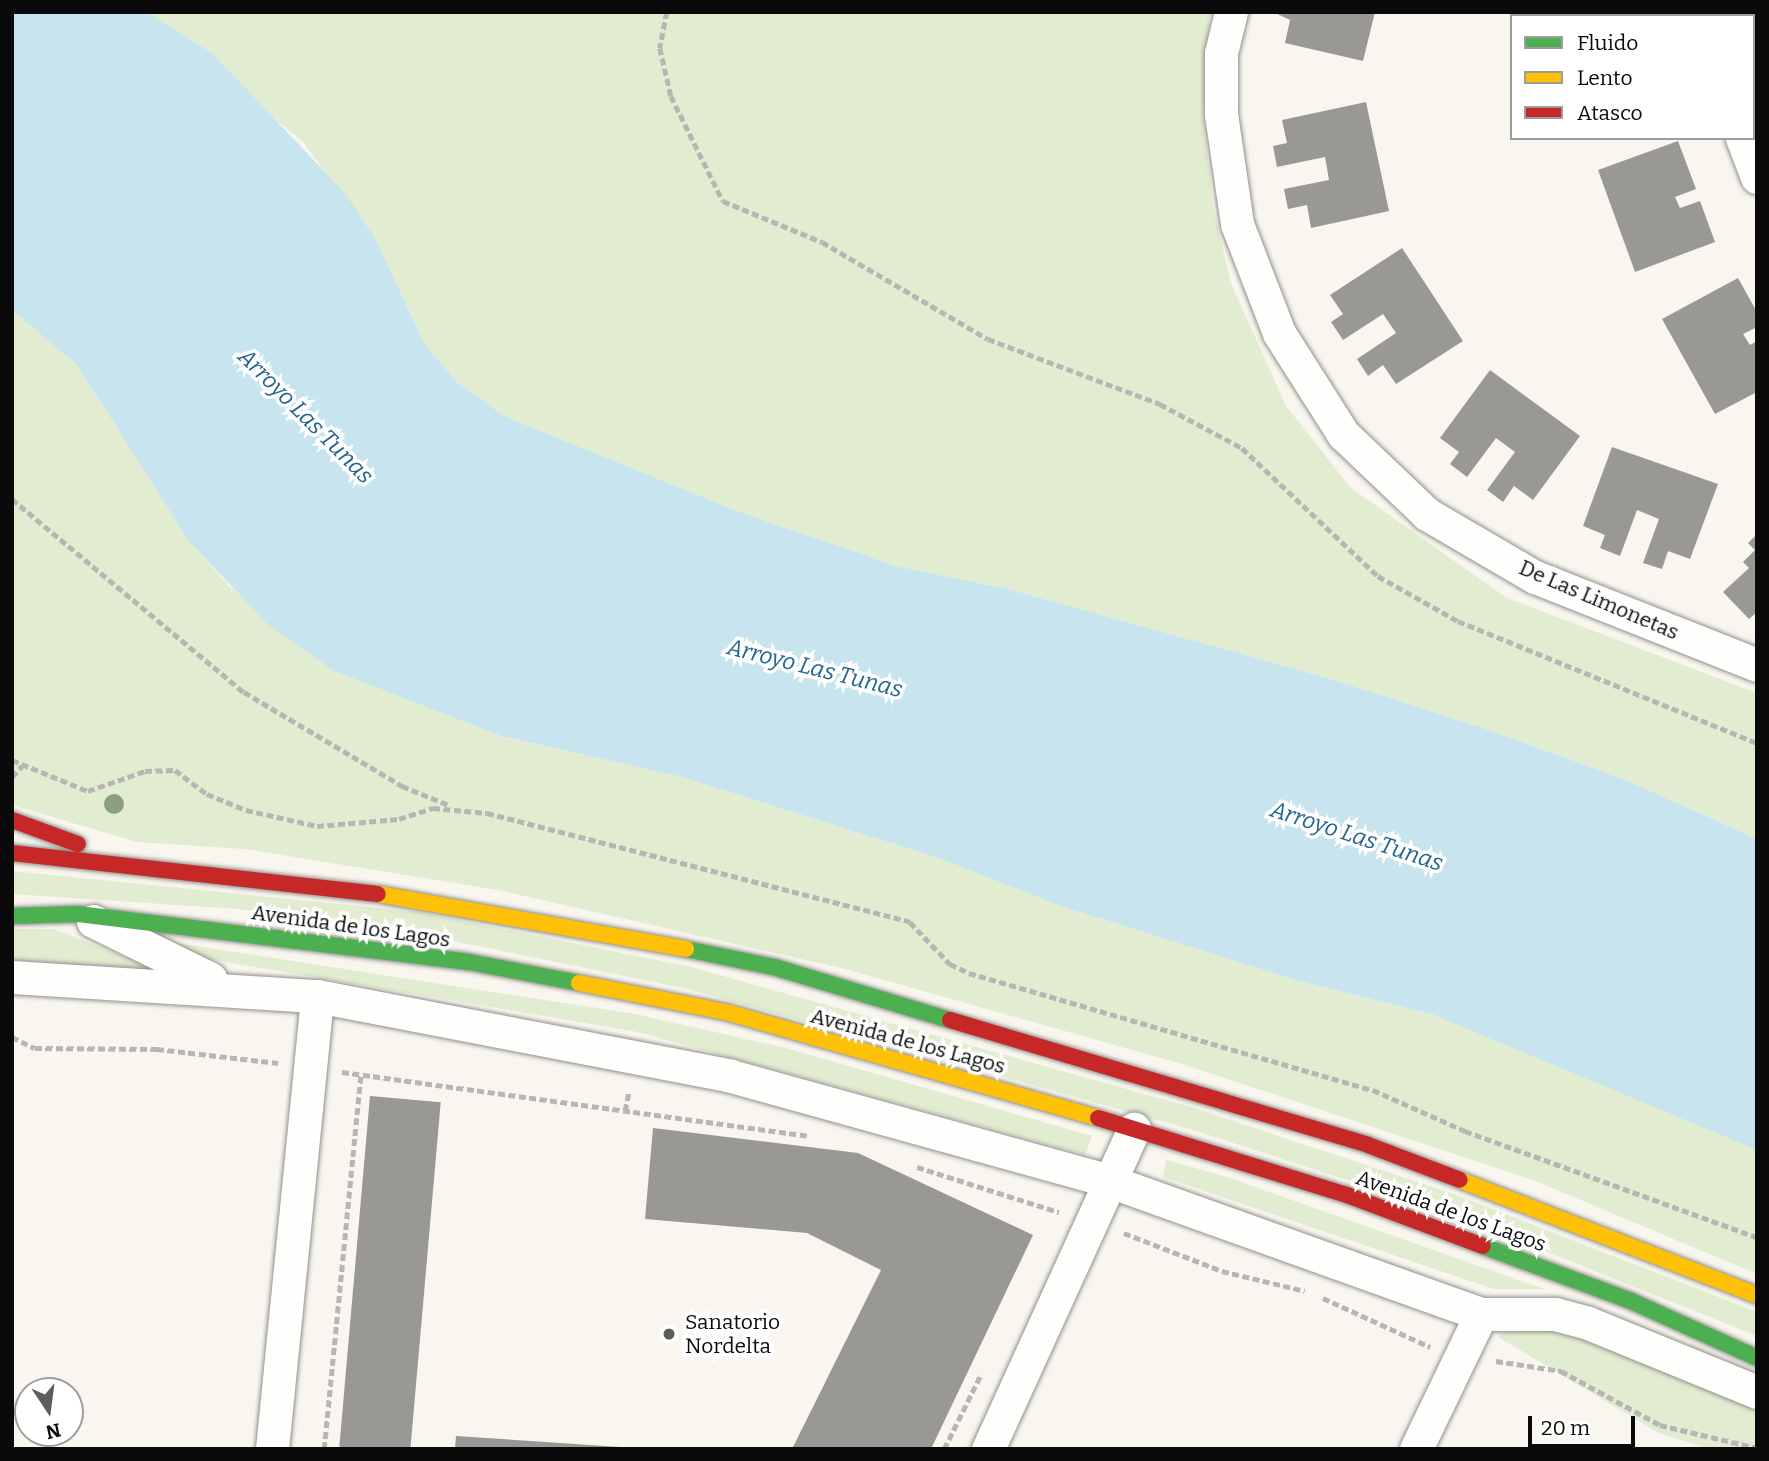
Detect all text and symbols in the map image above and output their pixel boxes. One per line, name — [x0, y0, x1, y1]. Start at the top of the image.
legend — [1510, 14, 1755, 140]
text: Fluido — [1577, 30, 1638, 56]
text: Lento — [1577, 65, 1633, 91]
text: Atasco — [1577, 100, 1643, 126]
water label: Arroyo Las Tunas — [233, 343, 379, 489]
street label: De Las Limonetas — [1515, 555, 1683, 645]
water label: Arroyo Las Tunas — [725, 633, 905, 703]
water label: Arroyo Las Tunas — [1267, 795, 1447, 877]
street label: Avenida de los Lagos — [250, 900, 452, 952]
street label: Avenida de los Lagos — [808, 1003, 1008, 1079]
street label: Avenida de los Lagos — [1353, 1165, 1549, 1257]
place label: Sanatorio Nordelta — [685, 1309, 780, 1359]
marker: Sanatorio Nordelta — [659, 1324, 679, 1344]
north arrow — [14, 1377, 84, 1447]
scale bar — [1531, 1402, 1638, 1446]
text: 20 m — [1541, 1415, 1590, 1441]
text: N — [44, 1418, 63, 1444]

